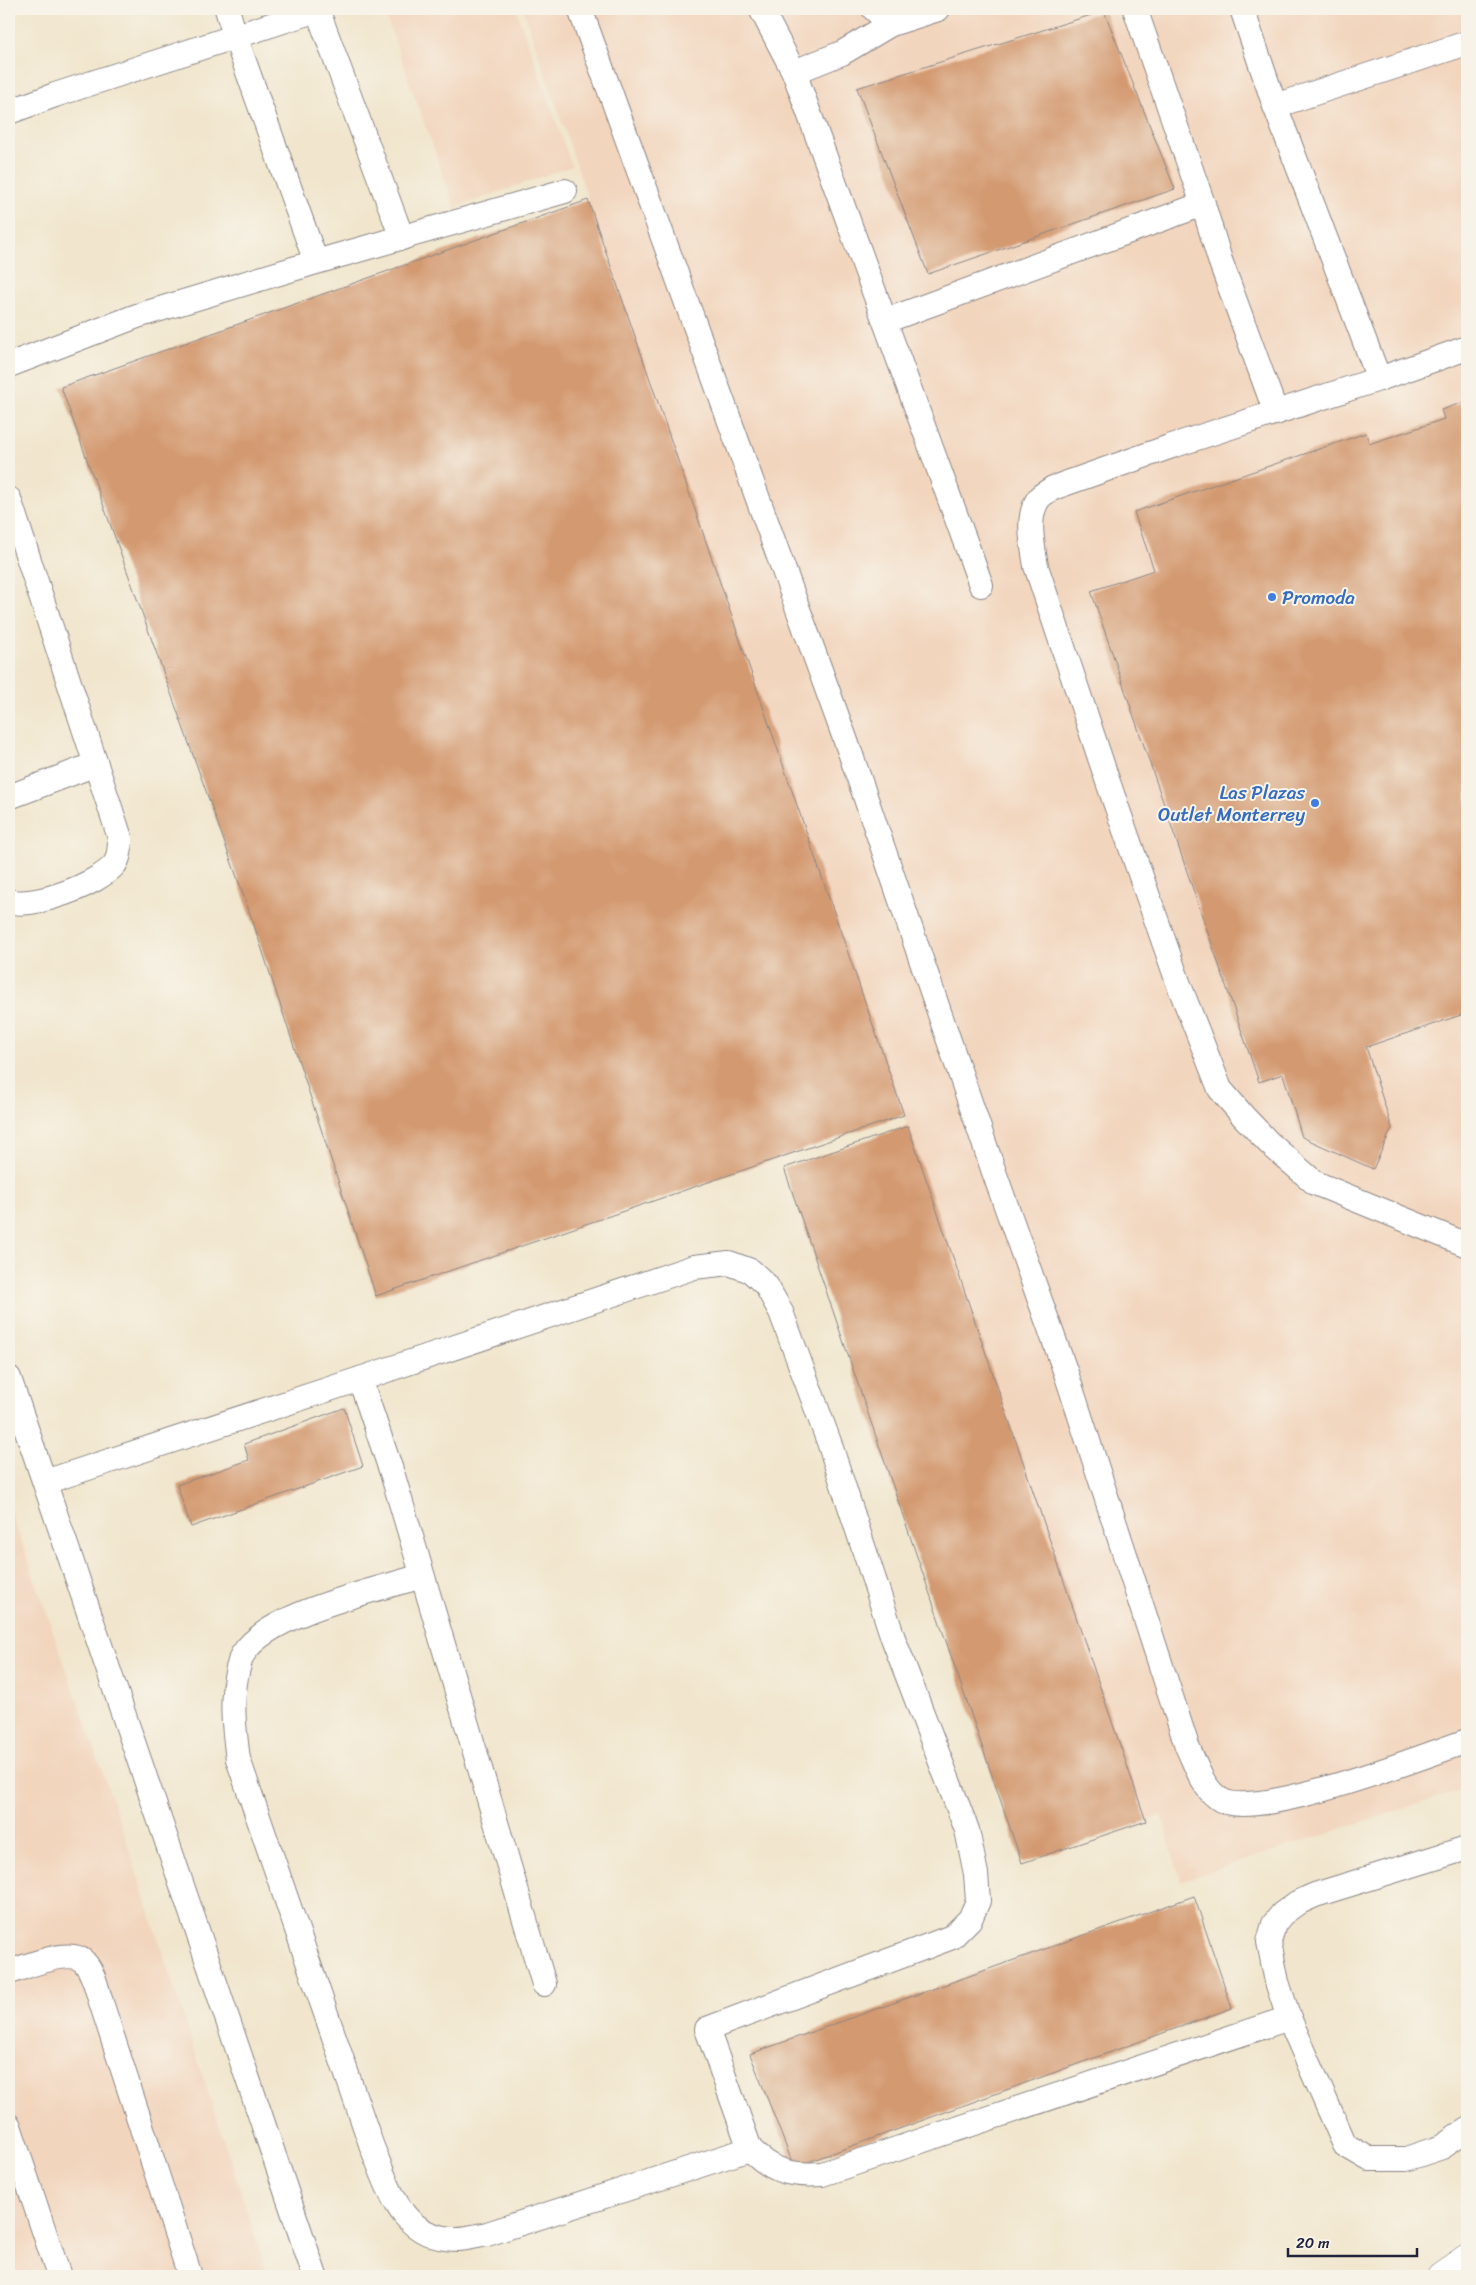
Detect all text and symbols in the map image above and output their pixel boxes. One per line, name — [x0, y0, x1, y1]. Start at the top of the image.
place label: Promoda — [1282, 581, 1355, 614]
marker: Promoda — [1266, 591, 1278, 603]
place label: Las Plazas Outlet Monterrey — [1158, 776, 1305, 831]
marker: Las Plazas Outlet Monterrey — [1309, 797, 1321, 809]
scale bar — [1288, 2225, 1417, 2257]
text: 20 m — [1296, 2230, 1330, 2256]

